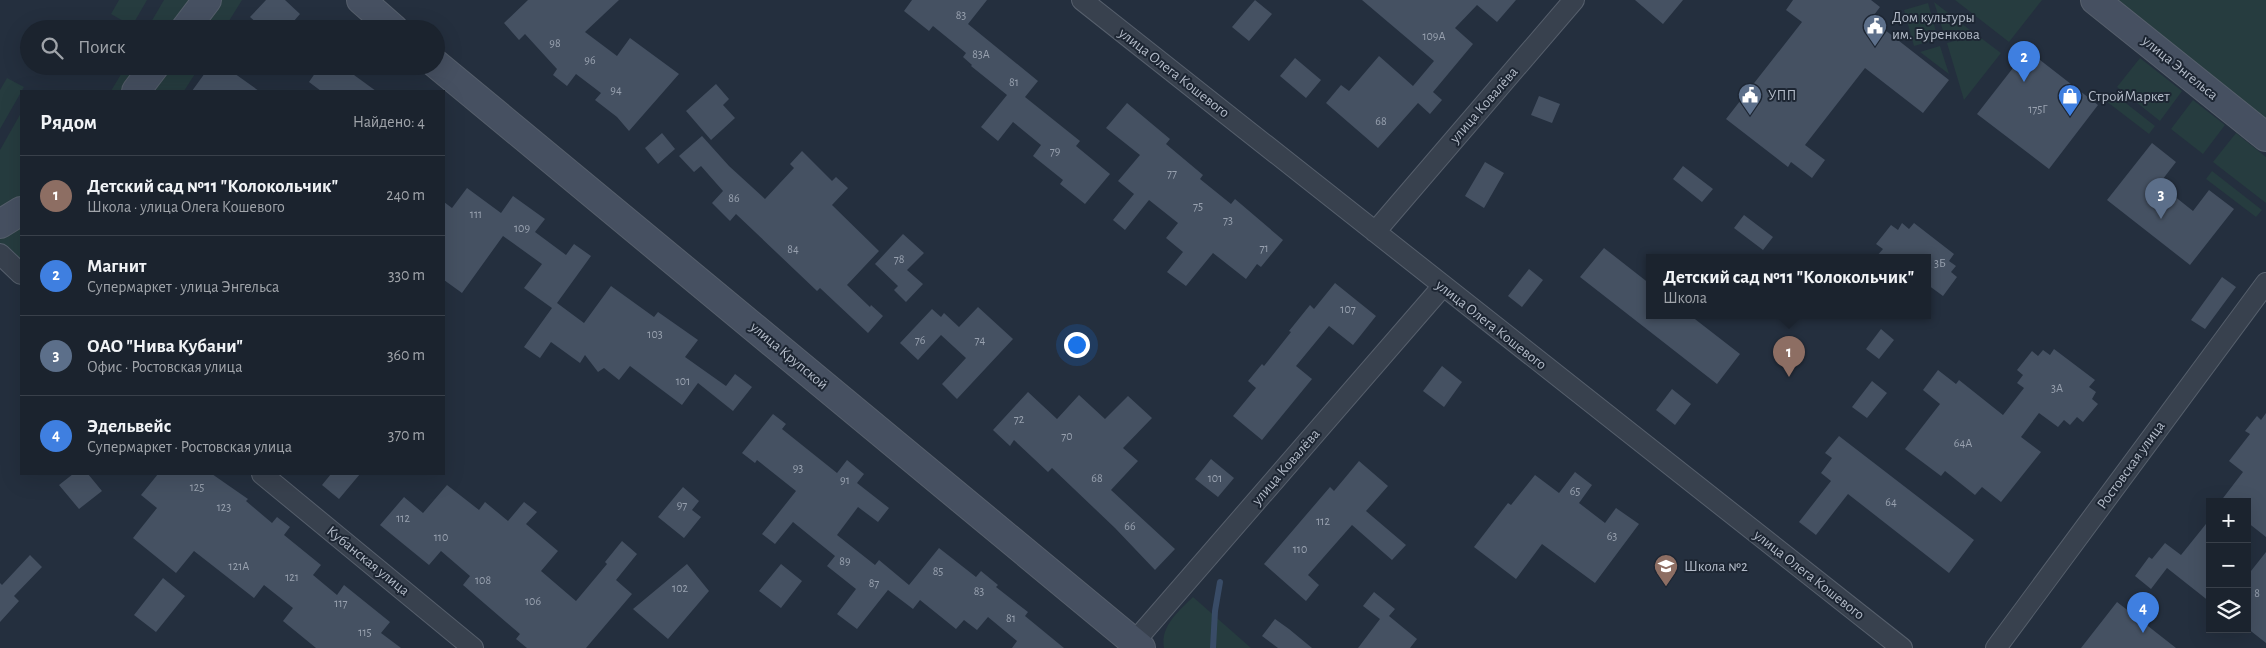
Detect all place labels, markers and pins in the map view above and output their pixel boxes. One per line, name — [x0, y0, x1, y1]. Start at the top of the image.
place label: Дом культуры им. Буренкова — [1892, 10, 1980, 42]
public building icon: Дом культуры им. Буренкова — [1862, 13, 1888, 47]
pin: 2 — [2008, 41, 2040, 82]
public building icon: УПП — [1737, 82, 1763, 116]
shop icon: СтройМаркет — [2057, 83, 2083, 117]
place label: УПП — [1768, 88, 1796, 103]
place label: СтройМаркет — [2088, 89, 2170, 104]
pin: 3 — [2145, 178, 2177, 219]
pin: 1 — [1773, 336, 1805, 377]
school or university icon: Школа №2 — [1653, 553, 1679, 587]
place label: Школа №2 — [1684, 559, 1748, 574]
pin: 4 — [2127, 592, 2159, 633]

